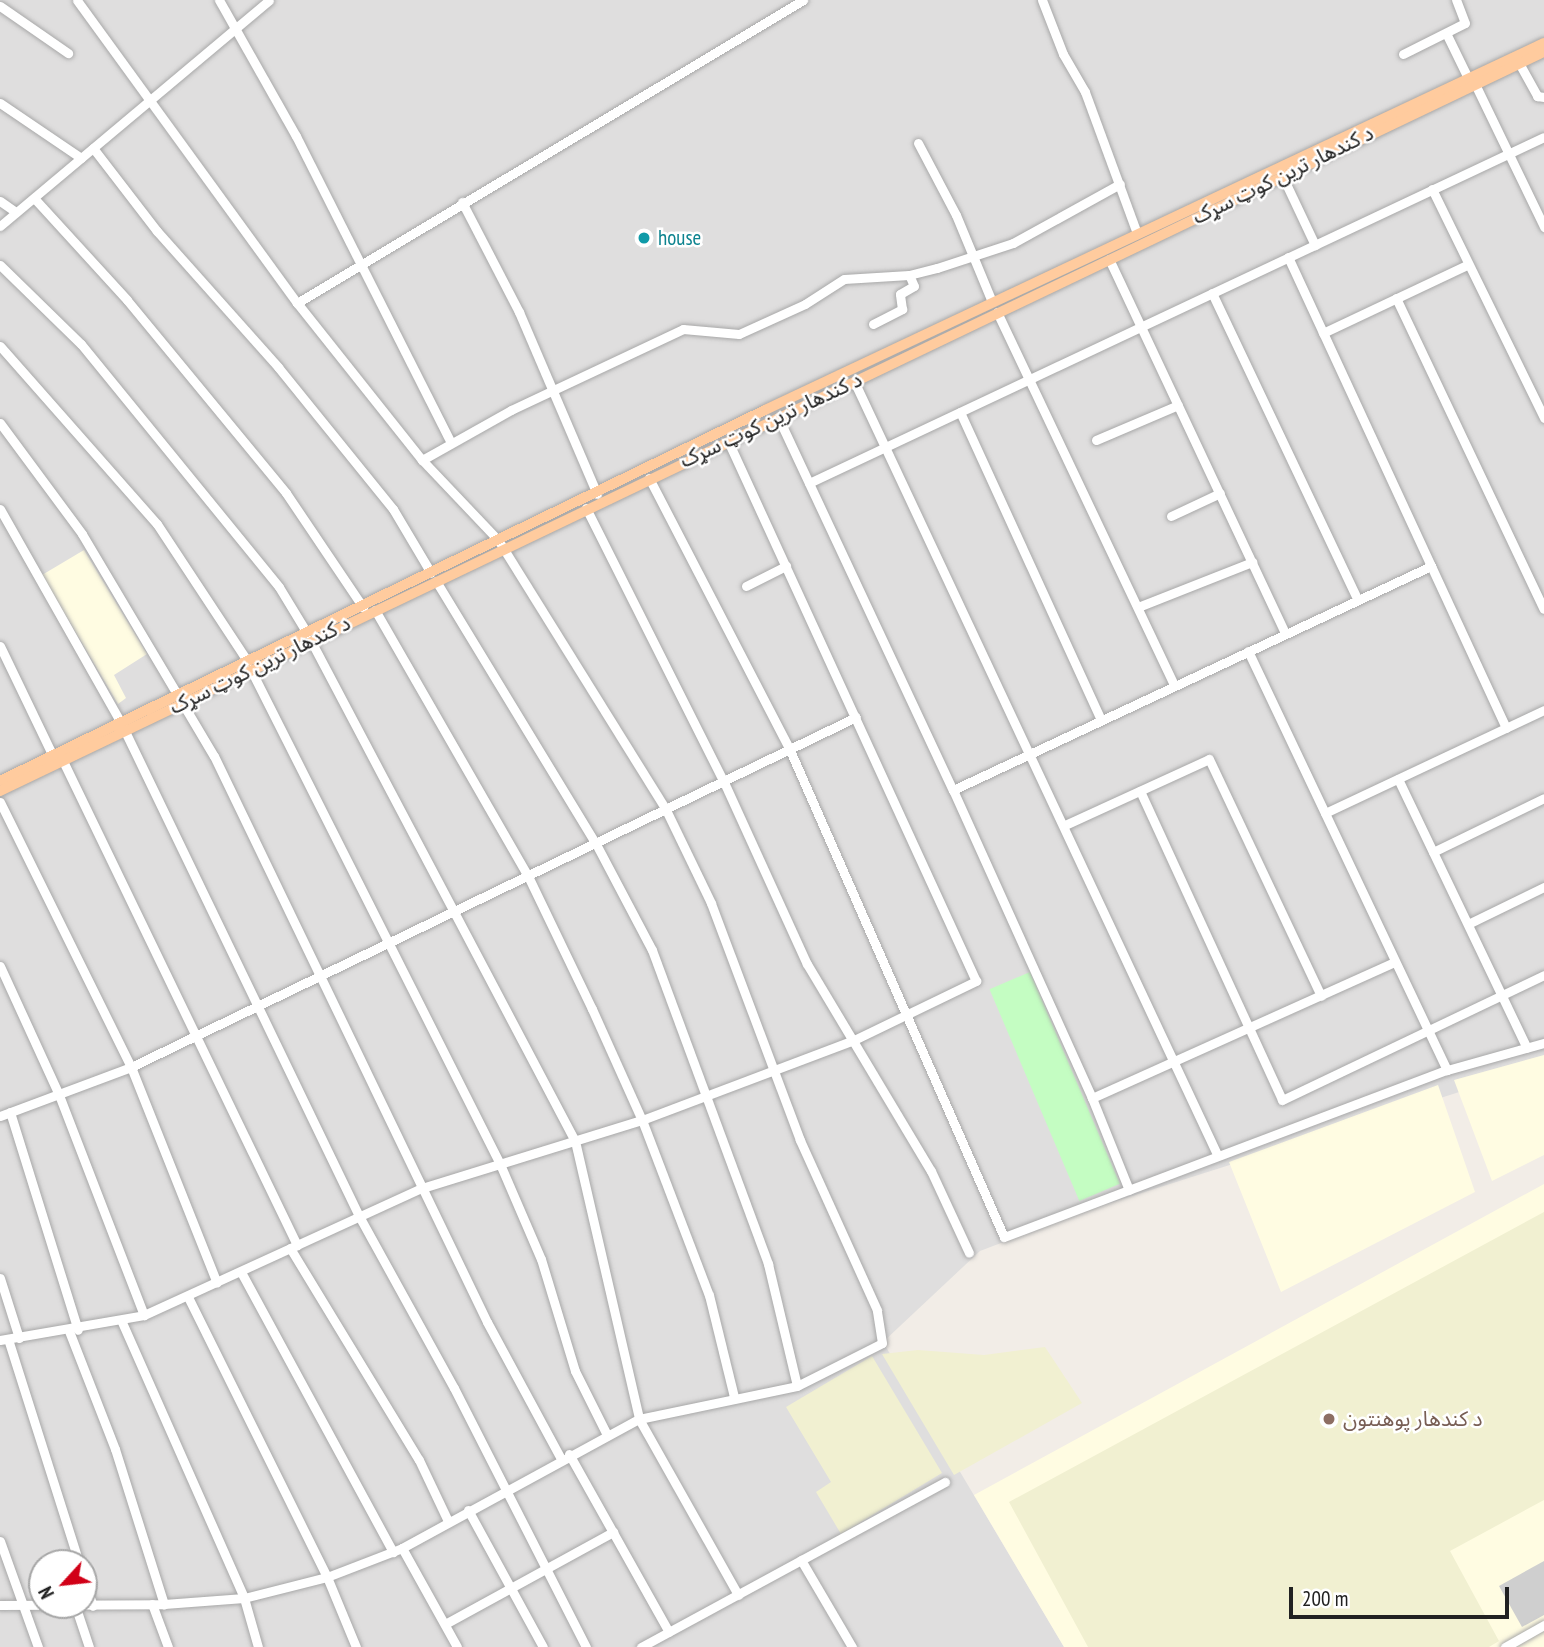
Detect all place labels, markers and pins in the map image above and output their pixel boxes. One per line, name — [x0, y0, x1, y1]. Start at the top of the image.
place label: house — [658, 225, 701, 251]
marker: house — [636, 230, 652, 246]
place label: د کندهار پوهنتون — [1343, 1406, 1482, 1432]
marker: د کندهار پوهنتون — [1321, 1411, 1337, 1427]

